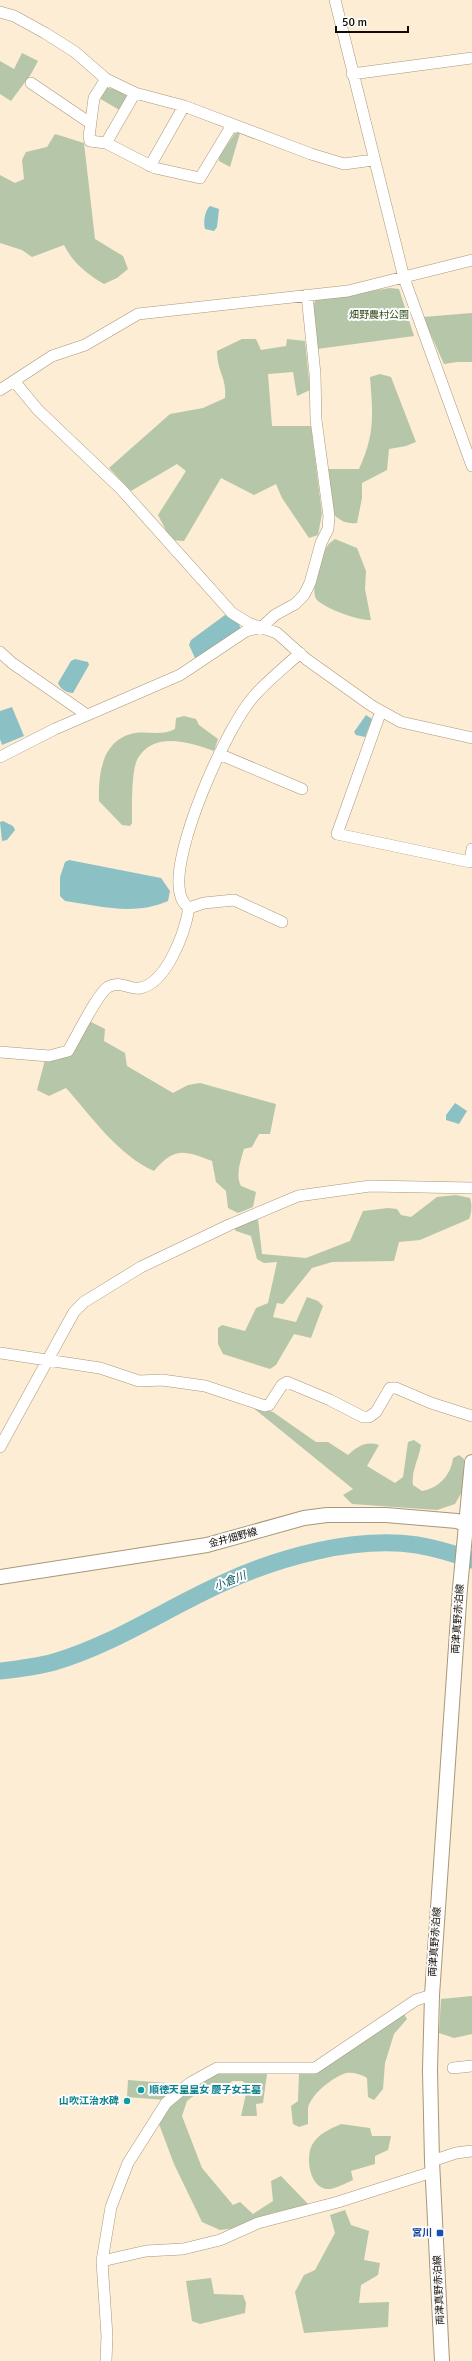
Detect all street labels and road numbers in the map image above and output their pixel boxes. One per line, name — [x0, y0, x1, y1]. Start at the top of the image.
street label: 金井畑野線 — [207, 1526, 259, 1550]
street label: 両津真野赤泊線 — [450, 1584, 466, 1654]
street label: 両津真野赤泊線 — [427, 1907, 443, 1977]
street label: 両津真野赤泊線 — [431, 2255, 447, 2325]

